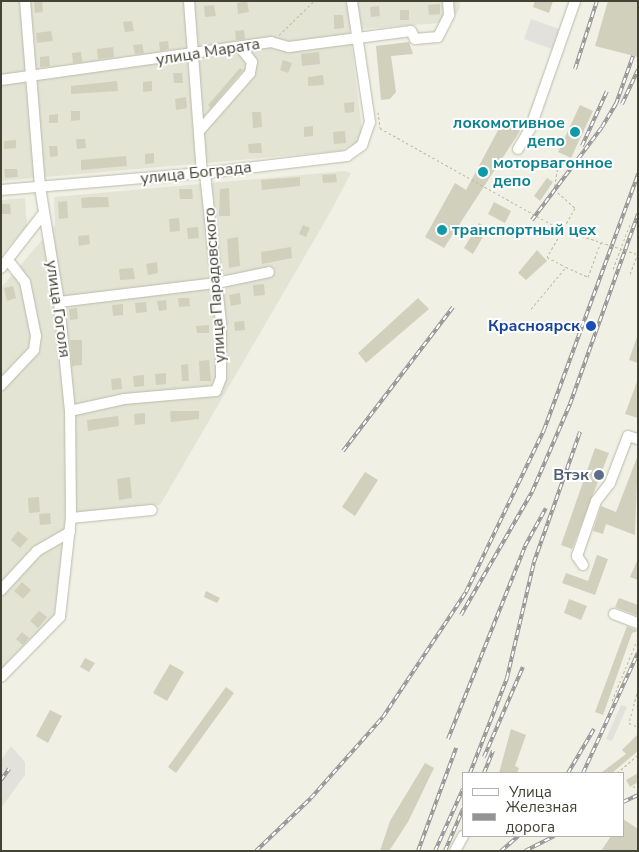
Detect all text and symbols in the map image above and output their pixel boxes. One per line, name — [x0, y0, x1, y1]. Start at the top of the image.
street label: улица Марата — [155, 34, 261, 70]
place label: локомотивное депо — [453, 113, 565, 151]
marker: локомотивное депо — [569, 126, 581, 138]
place label: моторвагонное депо — [493, 153, 613, 191]
street label: улица Бограда — [140, 158, 252, 188]
marker: моторвагонное депо — [477, 166, 489, 178]
street label: улица Парадовского — [200, 207, 230, 363]
place label: транспортный цех — [452, 220, 596, 240]
marker: транспортный цех — [436, 224, 448, 236]
street label: улица Гоголя — [42, 259, 74, 359]
place label: Красноярск — [488, 316, 580, 336]
marker: Красноярск — [584, 319, 598, 333]
place label: Втэк — [553, 465, 589, 485]
marker: Втэк — [593, 469, 605, 481]
legend — [462, 772, 624, 837]
text: Улица — [509, 782, 552, 802]
text: Железная дорога — [506, 797, 577, 837]

